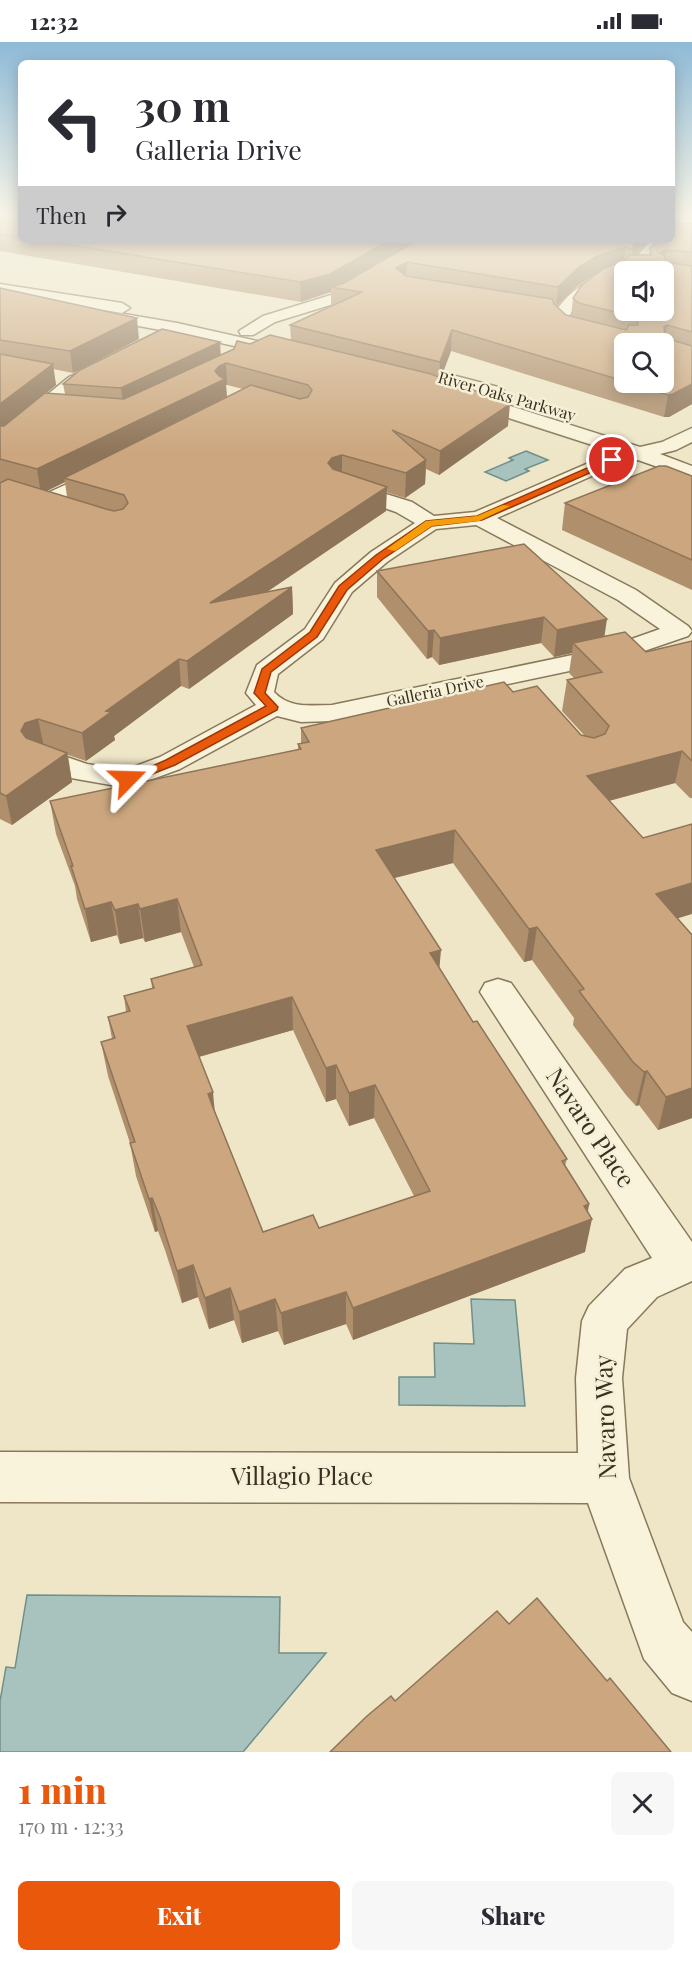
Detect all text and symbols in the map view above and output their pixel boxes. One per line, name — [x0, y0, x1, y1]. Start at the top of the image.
text: 12:32 — [30, 6, 79, 36]
text: 30 m — [135, 77, 230, 133]
icon: left — [36, 84, 114, 162]
text: Galleria Drive — [135, 131, 302, 167]
icon: right — [99, 198, 132, 231]
text: Then — [36, 200, 87, 230]
map controls — [614, 261, 674, 393]
button: sound — [614, 261, 674, 321]
button: search — [614, 333, 674, 393]
street label: River Oaks Parkway — [436, 366, 578, 425]
pin — [586, 434, 637, 485]
icon: arrive — [595, 443, 628, 476]
street label: Galleria Drive — [384, 670, 485, 711]
position arrow — [96, 747, 160, 811]
street label: Navaro Place — [540, 1061, 643, 1193]
street label: Navaro Way — [586, 1354, 622, 1480]
street label: Villagio Place — [230, 1459, 373, 1491]
text: 1 min — [18, 1765, 107, 1813]
button: close — [611, 1772, 674, 1835]
text: 170 m · 12:33 — [18, 1812, 124, 1839]
button: Exit — [18, 1881, 340, 1950]
button: Share — [352, 1881, 674, 1950]

